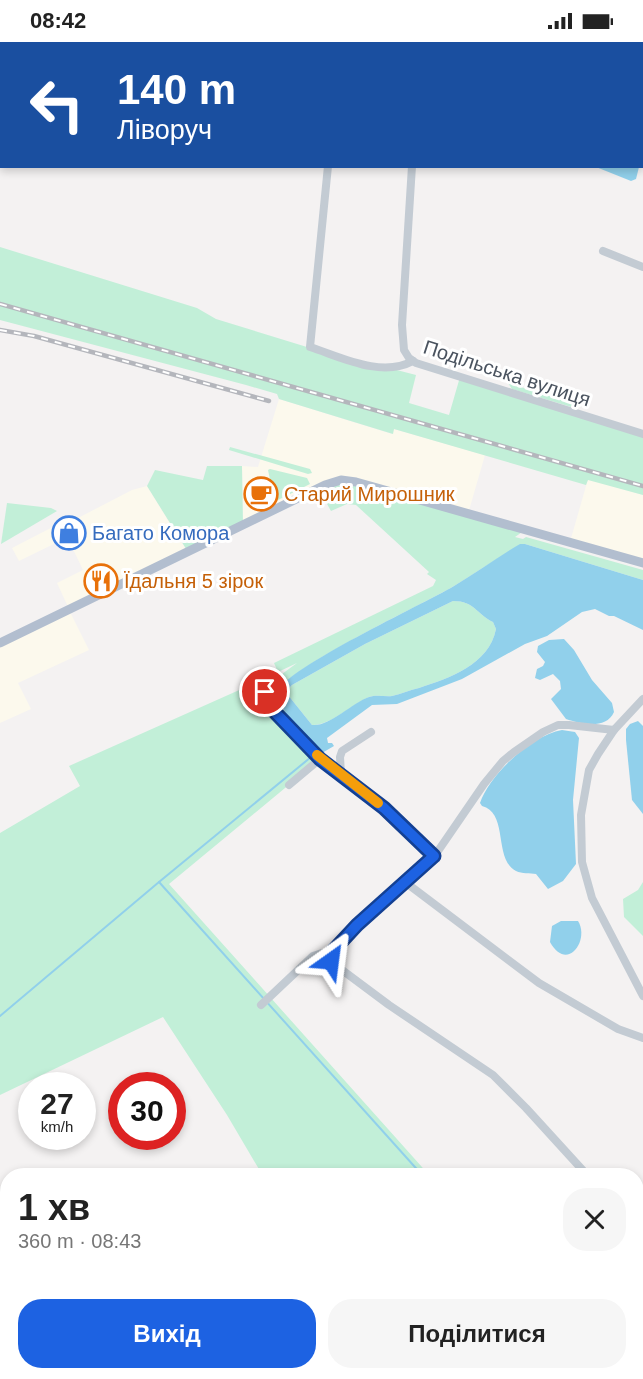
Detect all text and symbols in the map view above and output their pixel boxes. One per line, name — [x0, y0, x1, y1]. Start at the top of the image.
text: 08:42 — [30, 8, 86, 33]
icon: left — [18, 66, 96, 144]
text: 140 m — [117, 66, 236, 113]
text: Ліворуч — [117, 115, 212, 145]
street label: Подільська вулиця — [421, 336, 593, 410]
cafe icon: Старий Мирошник — [243, 476, 279, 512]
place label: Старий Мирошник — [284, 483, 455, 505]
shop icon: Багато Комора — [51, 515, 87, 551]
place label: Багато Комора — [92, 522, 230, 544]
restaurant icon: Їдальня 5 зірок — [83, 563, 119, 599]
place label: Їдальня 5 зірок — [124, 570, 263, 592]
pin — [239, 666, 290, 717]
icon: arrive — [248, 675, 281, 708]
position arrow — [299, 929, 363, 993]
speed limit sign: 30 — [108, 1072, 186, 1150]
text: 27 — [40, 1087, 74, 1120]
text: km/h — [41, 1118, 73, 1135]
text: 1 хв — [18, 1187, 90, 1228]
button: close — [563, 1188, 626, 1251]
text: 360 m · 08:43 — [18, 1230, 141, 1252]
button: Вихід — [18, 1299, 316, 1368]
button: Поділитися — [328, 1299, 626, 1368]

